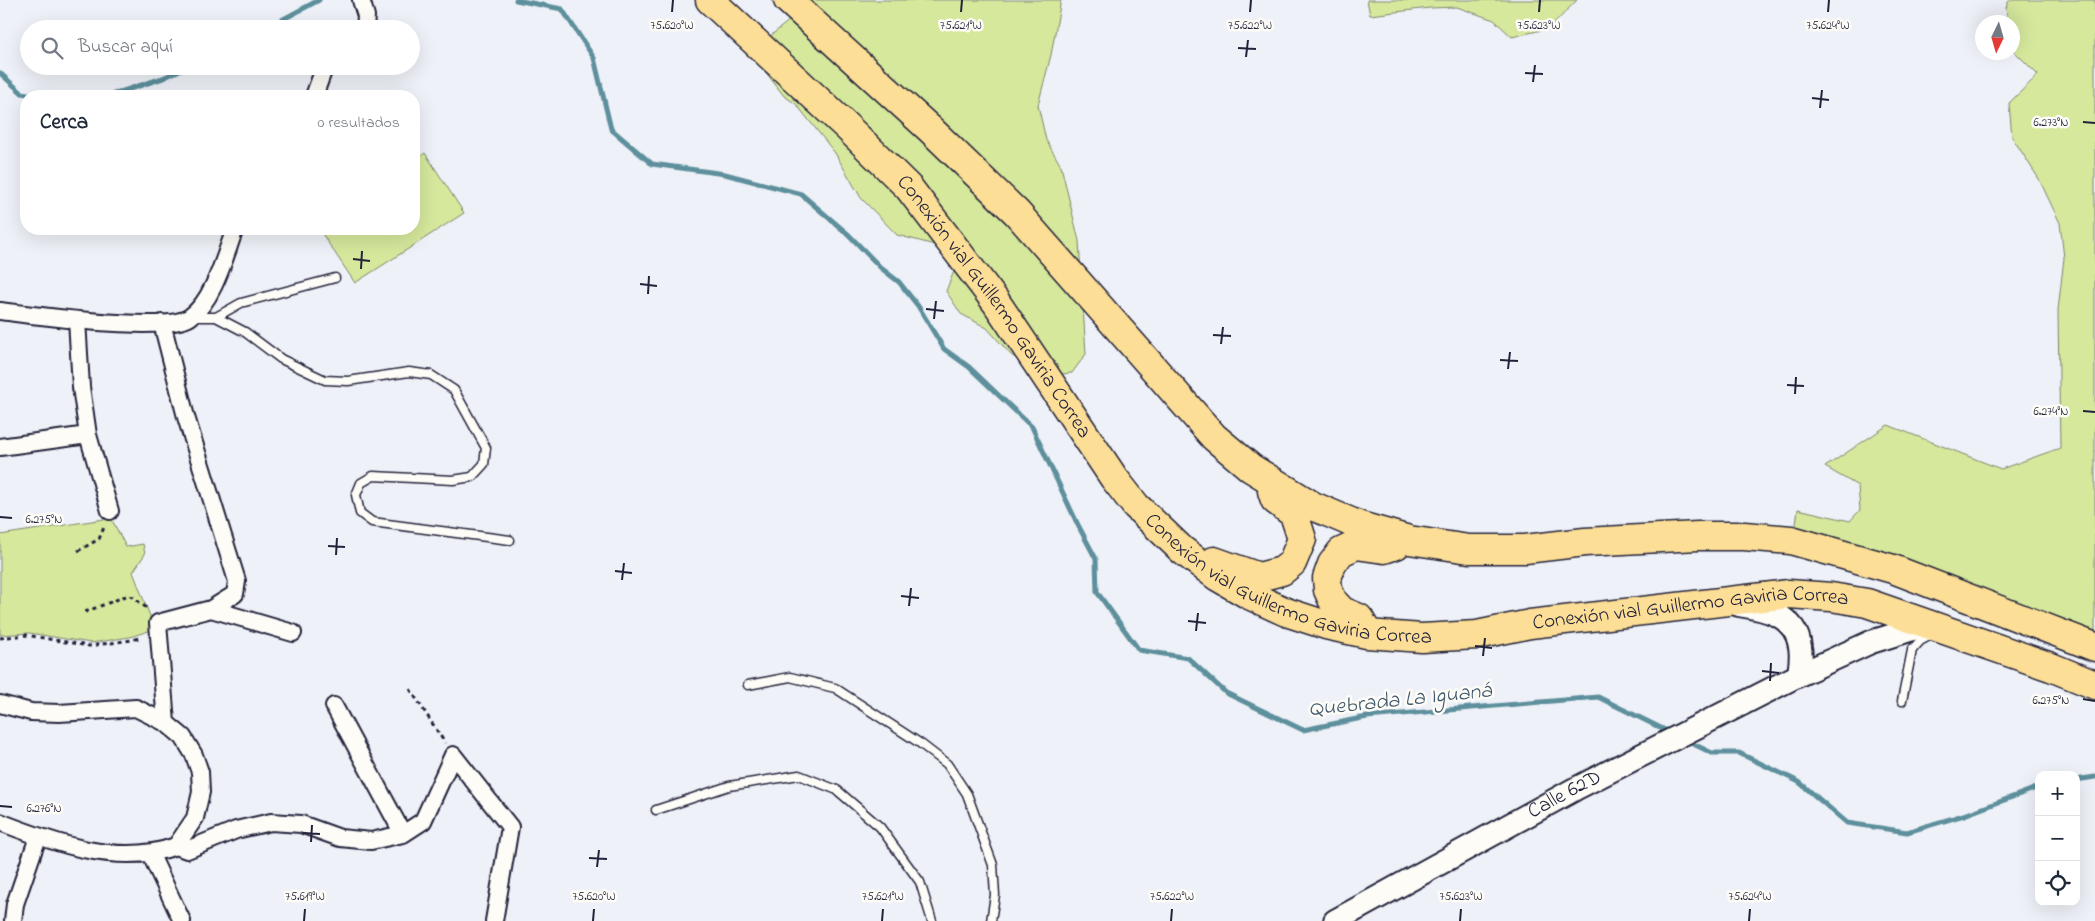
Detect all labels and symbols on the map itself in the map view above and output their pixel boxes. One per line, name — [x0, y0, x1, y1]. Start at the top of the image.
north arrow — [1975, 15, 2020, 60]
text: 75.620°W — [650, 17, 694, 35]
text: 75.621°W — [940, 17, 982, 35]
text: 75.622°W — [1228, 17, 1272, 35]
text: 75.623°W — [1518, 17, 1560, 35]
text: 75.624°W — [1807, 17, 1849, 35]
text: 6.273°N — [2034, 114, 2068, 132]
street label: Conexión vial Guillermo Gaviria Correa — [889, 168, 1099, 445]
text: 6.274°N — [2034, 403, 2068, 421]
street label: Conexión vial Guillermo Gaviria Correa — [1137, 506, 1433, 653]
text: 6.275°N — [26, 511, 62, 529]
street label: Conexión vial Guillermo Gaviria Correa — [1531, 579, 1851, 639]
water label: Quebrada La Iguaná — [1307, 675, 1495, 727]
text: 6.275°N — [2033, 692, 2069, 710]
street label: Calle 62D — [1522, 763, 1607, 827]
text: 6.276°N — [26, 800, 62, 818]
text: 75.619°W — [285, 888, 325, 906]
text: 75.620°W — [572, 888, 616, 906]
text: 75.621°W — [862, 888, 904, 906]
text: 75.622°W — [1150, 888, 1194, 906]
text: 75.623°W — [1440, 888, 1482, 906]
text: 75.624°W — [1729, 888, 1771, 906]

